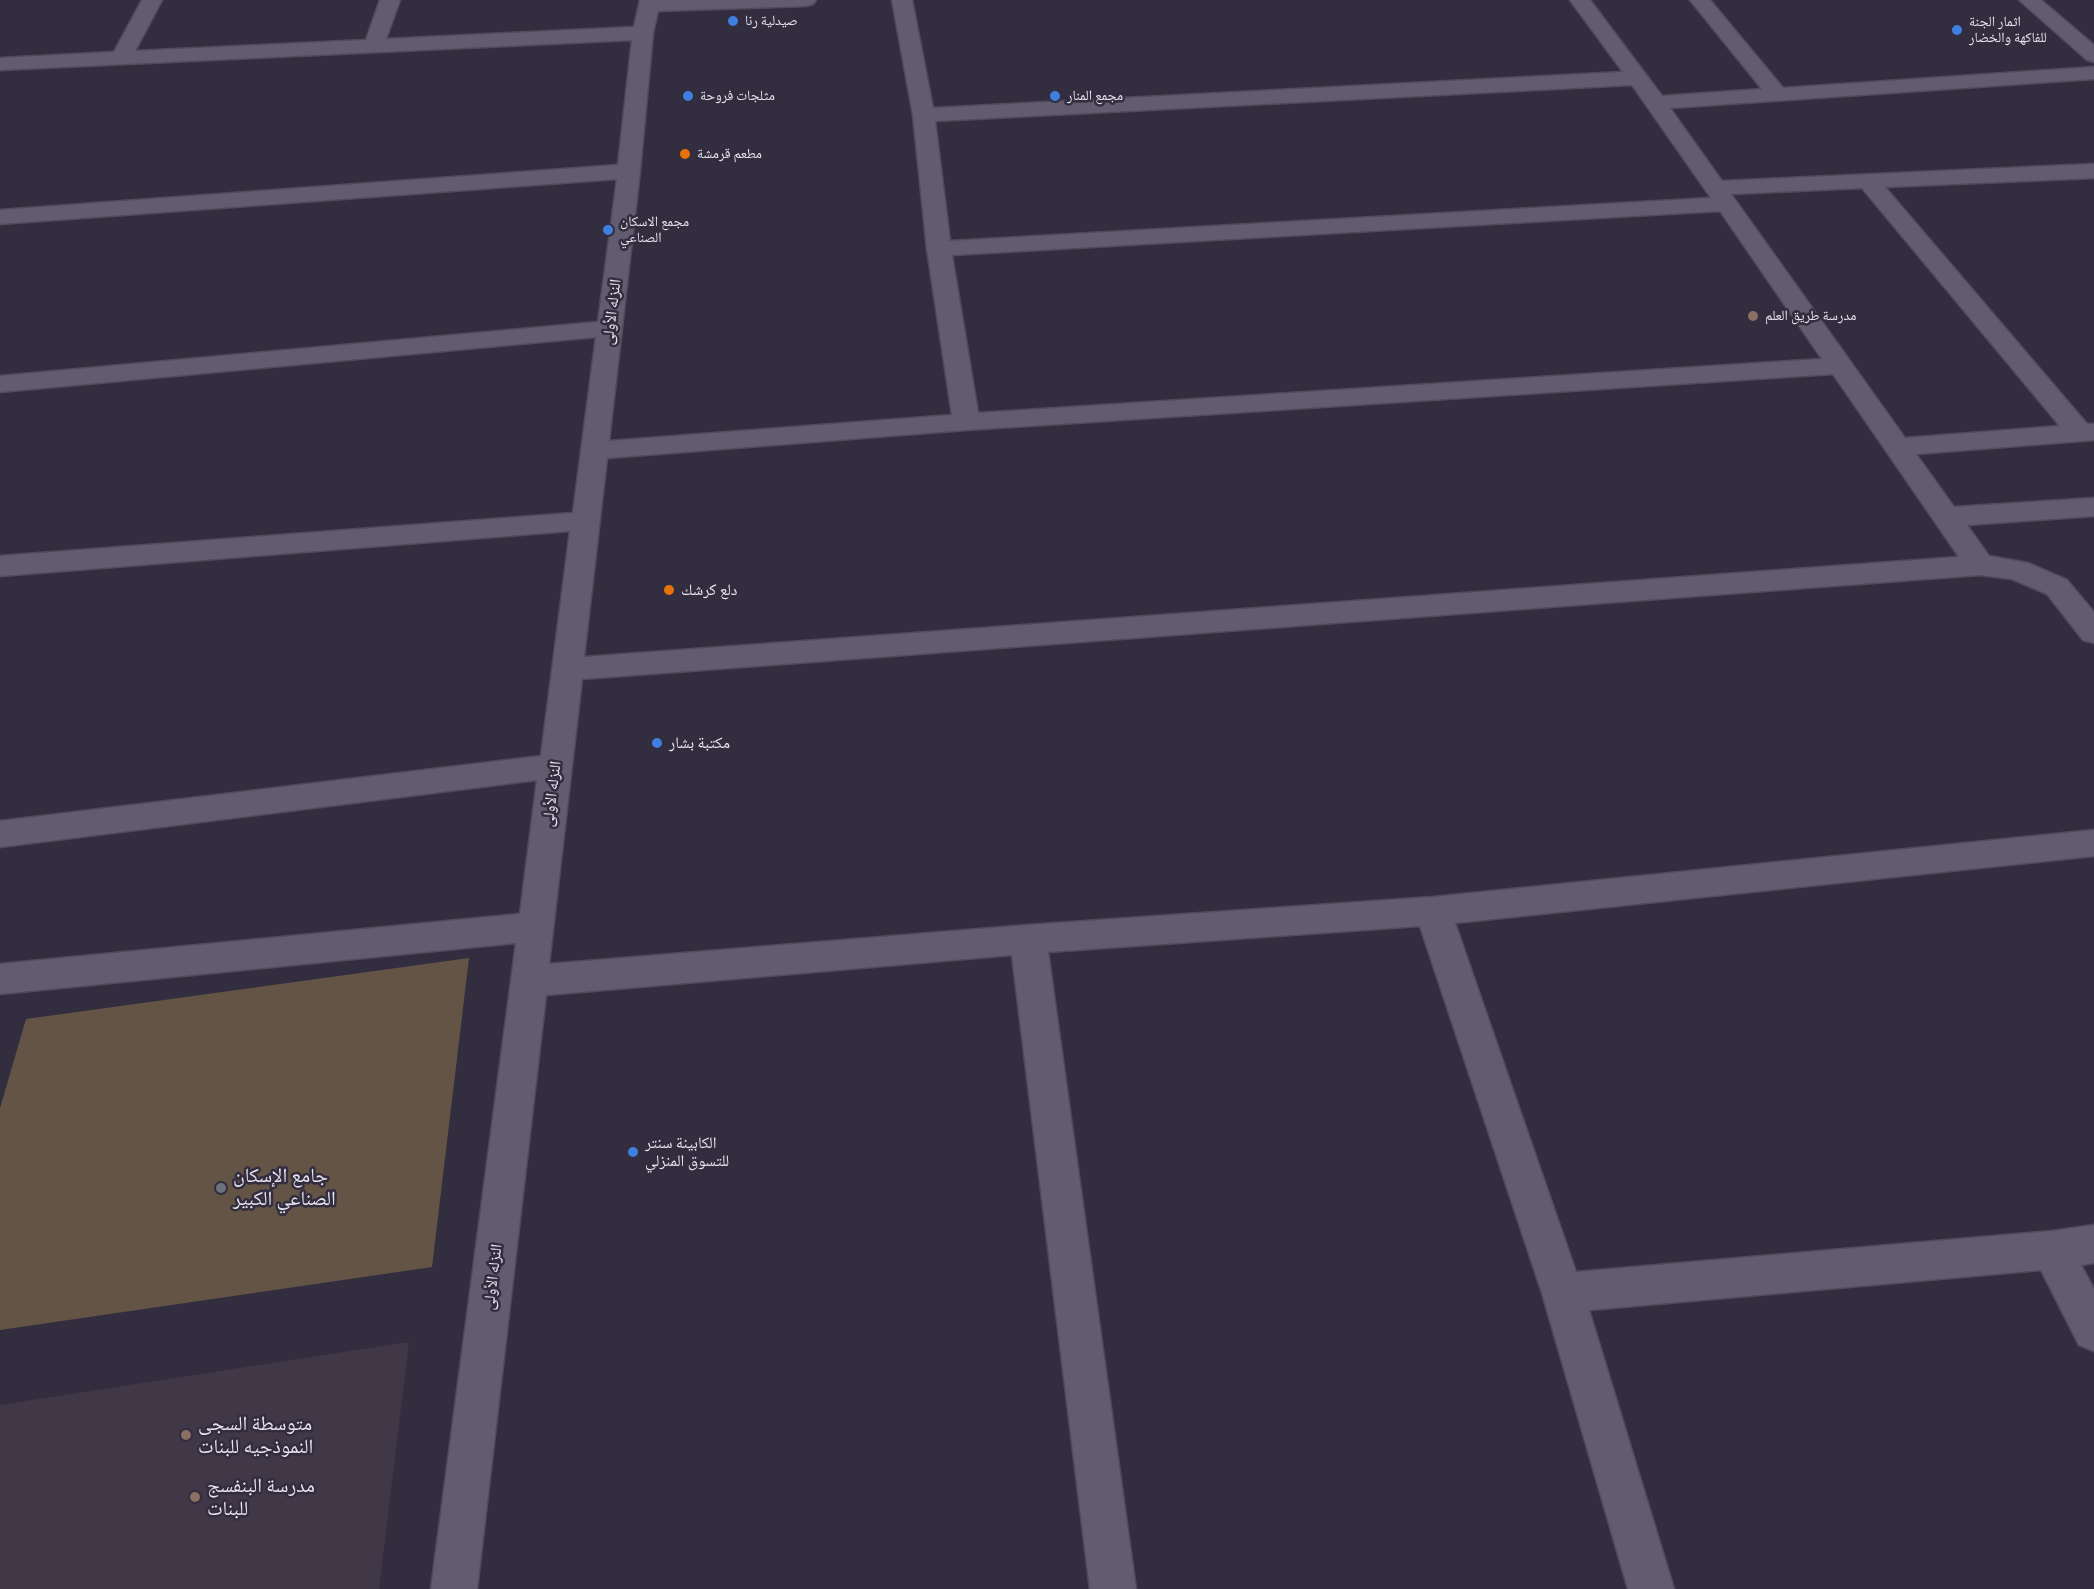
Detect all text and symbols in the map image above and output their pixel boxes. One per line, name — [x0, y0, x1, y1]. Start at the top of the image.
place label: صيدلية رنا — [745, 13, 798, 29]
marker: صيدلية رنا — [726, 14, 740, 28]
place label: اثمار الجنة للفاكهة والخضار — [1969, 14, 2047, 46]
marker: اثمار الجنة للفاكهة والخضار — [1950, 23, 1964, 37]
place label: مثلجات فروحة — [700, 88, 775, 104]
place label: مجمع المنار — [1067, 88, 1123, 104]
marker: مثلجات فروحة — [681, 89, 695, 103]
marker: مجمع المنار — [1048, 89, 1062, 103]
place label: مطعم قرمشة — [697, 146, 762, 162]
marker: مطعم قرمشة — [678, 147, 692, 161]
place label: مجمع الاسكان الصناعي — [620, 214, 689, 246]
marker: مجمع الاسكان الصناعي — [601, 223, 615, 237]
street label: النزله الأولى — [598, 278, 626, 346]
place label: مدرسة طريق العلم — [1765, 308, 1857, 324]
marker: مدرسة طريق العلم — [1746, 309, 1760, 323]
place label: دلع كرشك — [681, 580, 737, 600]
marker: دلع كرشك — [662, 583, 676, 597]
place label: مكتبة بشار — [669, 733, 730, 753]
marker: مكتبة بشار — [650, 736, 664, 750]
street label: النزله الأولى — [538, 760, 566, 828]
place label: الكابينة سنتر للتسوق المنزلي — [645, 1133, 729, 1171]
marker: الكابينة سنتر للتسوق المنزلي — [626, 1145, 640, 1159]
place label: جامع الإسكان الصناعي الكبير — [233, 1164, 336, 1211]
marker: جامع الإسكان الصناعي الكبير — [214, 1181, 228, 1195]
street label: النزله الأولى — [479, 1243, 507, 1311]
place label: متوسطة السجى النموذجيه للبنات — [198, 1412, 313, 1459]
marker: متوسطة السجى النموذجيه للبنات — [179, 1428, 193, 1442]
place label: مدرسة البنفسج للبنات — [207, 1474, 315, 1521]
marker: مدرسة البنفسج للبنات — [188, 1490, 202, 1504]

